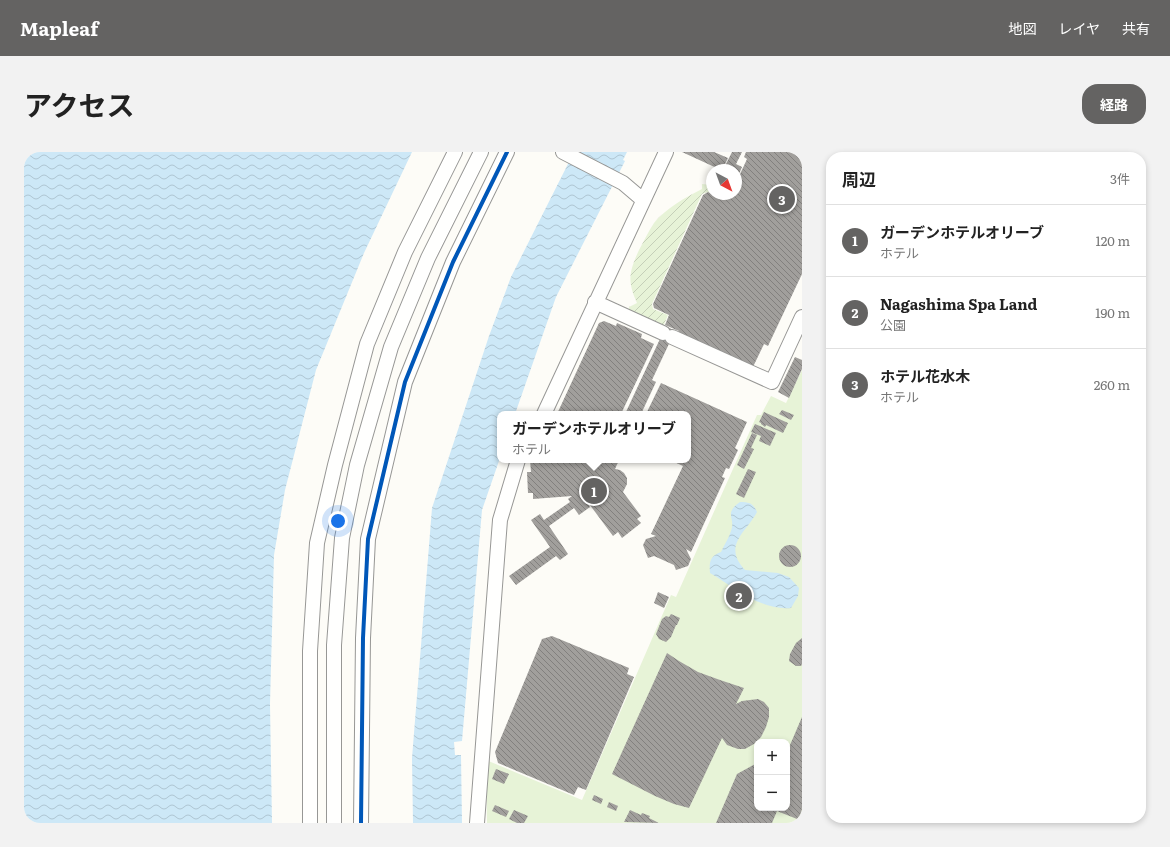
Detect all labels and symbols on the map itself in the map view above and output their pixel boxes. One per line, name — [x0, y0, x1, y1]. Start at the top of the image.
north arrow — [706, 164, 742, 200]
pin: 3 — [769, 184, 795, 214]
pin: 1 — [581, 476, 607, 506]
your location — [328, 511, 348, 531]
pin: 2 — [726, 581, 752, 611]

